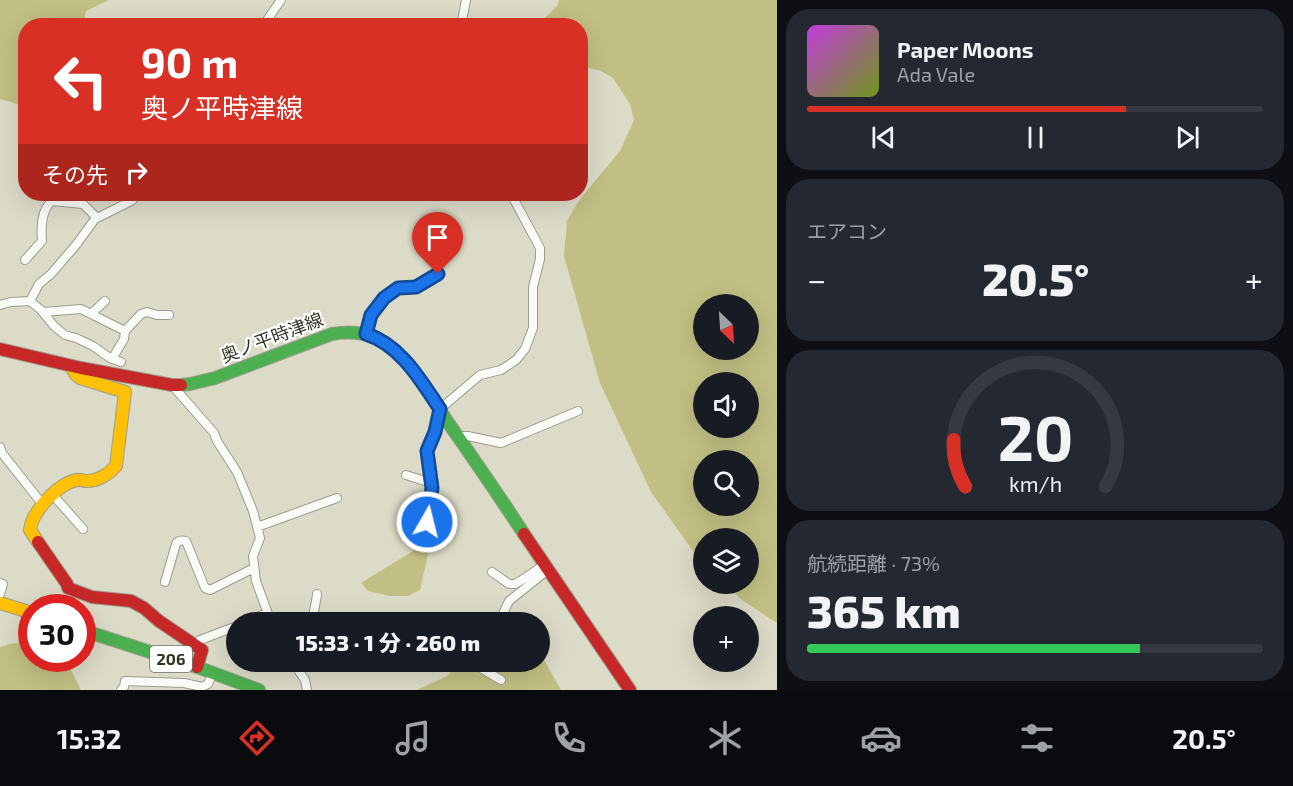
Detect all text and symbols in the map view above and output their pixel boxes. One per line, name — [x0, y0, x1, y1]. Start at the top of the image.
text: 90 m — [141, 36, 238, 86]
text: Paper Moons — [897, 36, 1033, 62]
icon: left — [42, 42, 120, 120]
text: Ada Vale — [897, 62, 975, 86]
text: 奥ノ平時津線 — [141, 91, 303, 123]
icon: previous — [867, 121, 900, 154]
icon: pause — [1019, 121, 1052, 154]
icon: next — [1171, 121, 1204, 154]
icon: right — [120, 156, 153, 189]
text: その先 — [42, 161, 108, 187]
pin — [412, 212, 463, 274]
text: エアコン — [807, 219, 887, 243]
icon: arrive — [421, 221, 454, 254]
text: 20.5° — [982, 251, 1089, 305]
text: − — [807, 259, 826, 299]
text: + — [1245, 259, 1263, 299]
north arrow — [693, 294, 759, 360]
map controls — [693, 294, 759, 672]
street label: 奥ノ平時津線 — [217, 307, 326, 367]
button: sound — [693, 372, 759, 438]
text: 20 — [997, 399, 1073, 474]
button: search — [693, 450, 759, 516]
text: km/h — [1008, 472, 1062, 497]
position arrow — [395, 490, 459, 554]
button: layers — [693, 528, 759, 594]
text: 航続距離 · 73% — [807, 551, 940, 575]
text: 365 km — [807, 583, 961, 637]
speed limit sign: 30 — [18, 594, 96, 672]
button: + — [693, 606, 759, 672]
text: 15:33 · 1 分 · 260 m — [296, 629, 480, 655]
road number: 206 — [150, 646, 192, 672]
icon: directions — [236, 717, 278, 759]
icon: music — [392, 717, 434, 759]
icon: phone — [548, 717, 590, 759]
icon: climate — [704, 717, 746, 759]
icon: car — [860, 717, 902, 759]
icon: filters — [1016, 717, 1058, 759]
text: 15:32 — [57, 722, 122, 754]
text: 20.5° — [1172, 722, 1236, 754]

